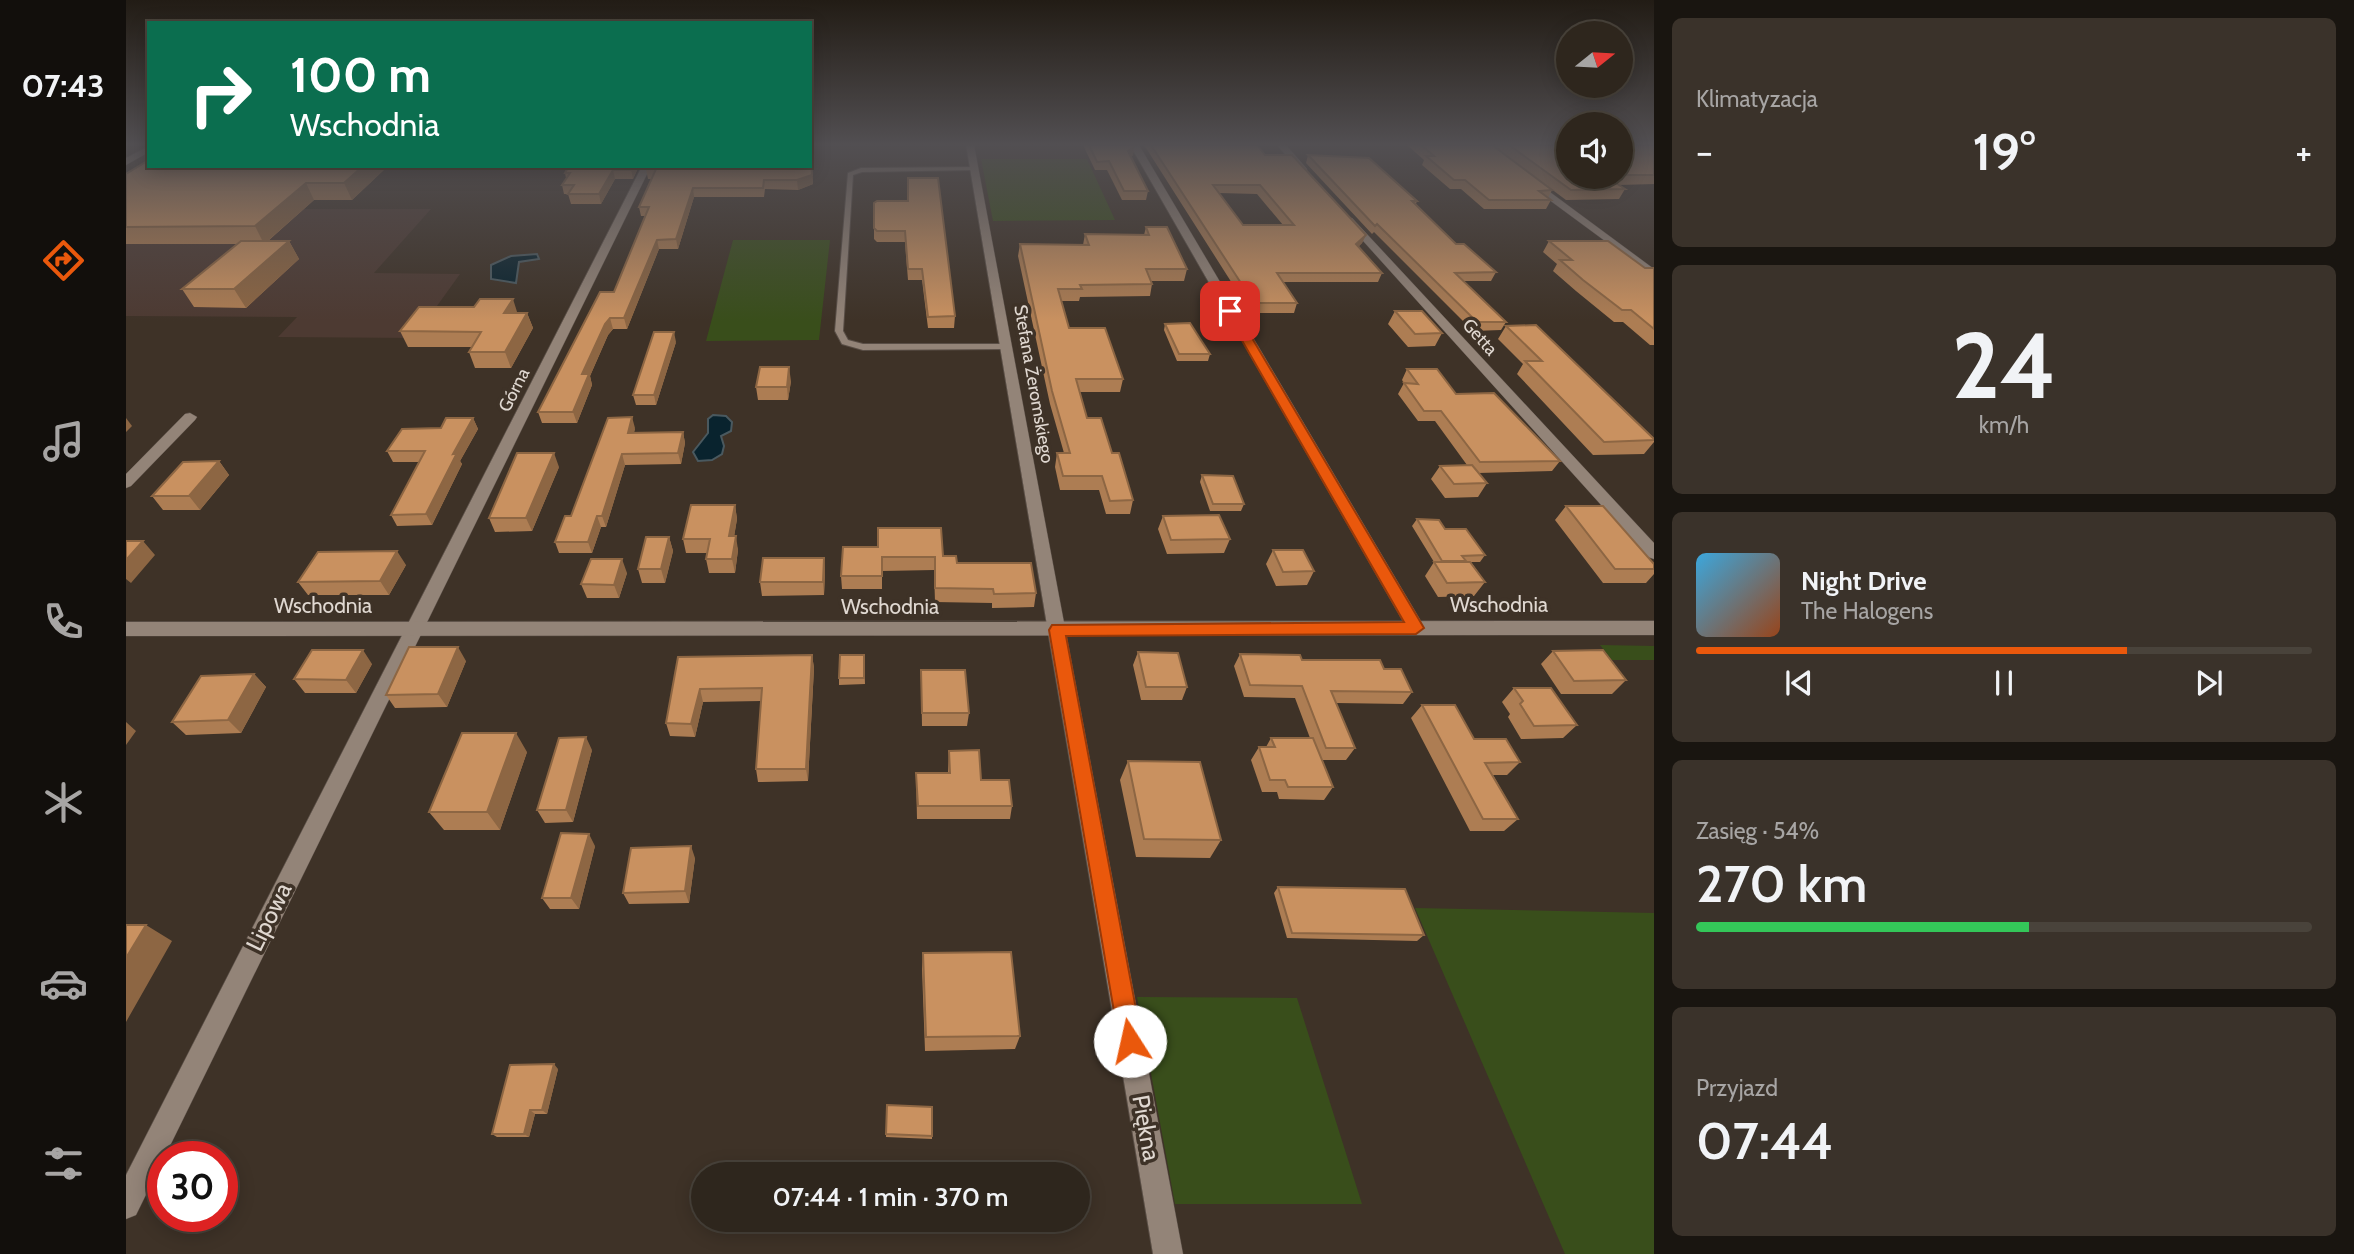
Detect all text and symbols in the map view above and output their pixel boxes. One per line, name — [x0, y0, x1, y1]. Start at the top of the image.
north arrow — [1556, 21, 1633, 98]
map controls — [1556, 21, 1633, 189]
text: 100 m — [290, 45, 431, 104]
icon: right — [175, 49, 266, 140]
text: 07:43 — [21, 66, 105, 105]
text: Klimatyzacja — [1696, 85, 1818, 113]
text: Wschodnia — [290, 105, 440, 144]
button: sound — [1556, 112, 1633, 189]
text: 19° — [1973, 120, 2035, 183]
text: − — [1696, 128, 1713, 175]
text: + — [2295, 128, 2312, 175]
icon: directions — [39, 236, 88, 285]
pin — [1200, 281, 1260, 341]
icon: arrive — [1211, 292, 1249, 330]
street label: Stefana Żeromskiego — [1009, 303, 1059, 465]
text: 24 — [1952, 310, 2056, 421]
street label: Getta — [1458, 314, 1502, 360]
street label: Górna — [494, 364, 534, 416]
text: km/h — [1979, 411, 2029, 439]
icon: music — [39, 417, 88, 466]
text: Night Drive — [1801, 565, 1927, 597]
street label: Wschodnia — [1450, 592, 1548, 617]
street label: Wschodnia — [274, 593, 372, 618]
street label: Wschodnia — [841, 594, 939, 619]
icon: phone — [39, 597, 88, 646]
text: The Halogens — [1801, 597, 1933, 625]
icon: previous — [1780, 664, 1818, 702]
icon: pause — [1985, 664, 2023, 702]
icon: next — [2190, 664, 2228, 702]
icon: climate — [39, 778, 88, 827]
text: Zasięg · 54% — [1696, 817, 1819, 845]
text: 270 km — [1696, 852, 1867, 915]
street label: Lipowa — [240, 877, 298, 956]
icon: car — [39, 959, 88, 1008]
position arrow — [1093, 1004, 1167, 1078]
text: Przyjazd — [1696, 1074, 1778, 1102]
street label: Piękna — [1126, 1093, 1167, 1164]
text: 07:44 — [1696, 1109, 1833, 1172]
icon: filters — [39, 1139, 88, 1188]
speed limit sign: 30 — [147, 1141, 238, 1232]
text: 07:44 · 1 min · 370 m — [773, 1181, 1008, 1213]

